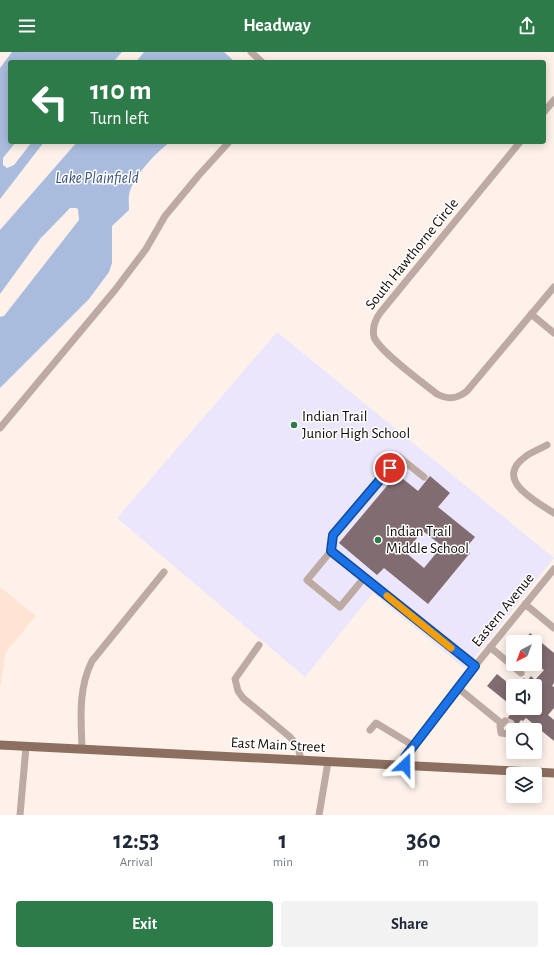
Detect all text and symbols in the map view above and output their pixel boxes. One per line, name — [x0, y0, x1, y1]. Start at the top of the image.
icon: menu — [16, 15, 38, 37]
icon: share — [516, 15, 538, 37]
text: Headway — [243, 17, 311, 35]
icon: left — [24, 76, 76, 128]
text: 110 m — [90, 77, 152, 105]
text: Turn left — [90, 110, 149, 128]
water label: Lake Plainfield — [55, 170, 139, 186]
street label: South Hawthorne Circle — [363, 196, 461, 312]
place label: Indian Trail Junior High School — [302, 409, 410, 441]
marker: Indian Trail Junior High School — [289, 420, 299, 430]
pin — [373, 451, 407, 485]
icon: arrive — [379, 457, 401, 479]
place label: Indian Trail Middle School — [386, 524, 469, 556]
marker: Indian Trail Middle School — [373, 535, 383, 545]
street label: Eastern Avenue — [469, 570, 537, 650]
north arrow — [506, 635, 542, 671]
map controls — [506, 635, 542, 803]
button: sound — [506, 679, 542, 715]
button: search — [506, 723, 542, 759]
street label: East Main Street — [230, 735, 326, 755]
position arrow — [384, 744, 426, 786]
button: layers — [506, 767, 542, 803]
text: 12:53 — [113, 829, 159, 853]
text: 1 — [279, 829, 287, 853]
text: 360 — [406, 829, 441, 853]
text: Arrival — [120, 856, 153, 869]
text: min — [273, 856, 293, 869]
text: m — [418, 856, 429, 869]
button: Exit — [16, 901, 273, 947]
button: Share — [281, 901, 538, 947]

